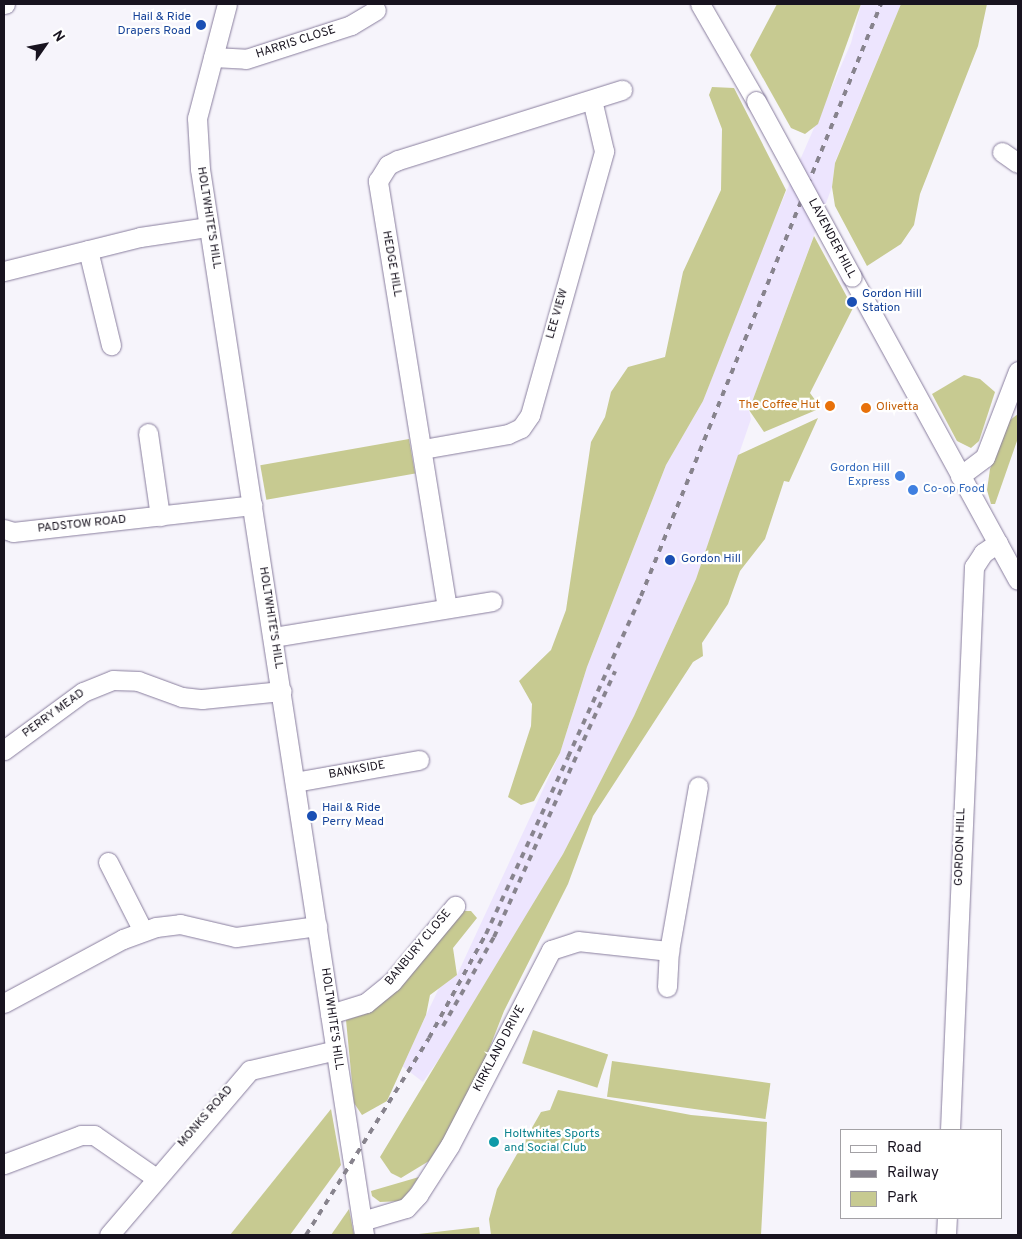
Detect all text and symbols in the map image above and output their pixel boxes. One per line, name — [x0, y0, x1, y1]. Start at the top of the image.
place label: Hail & Ride Drapers Road — [118, 11, 191, 39]
marker: Hail & Ride Drapers Road — [195, 19, 207, 31]
north arrow — [20, 20, 70, 70]
street label: HARRIS CLOSE — [254, 23, 338, 63]
text: N — [48, 28, 68, 45]
street label: HOLTWHITE'S HILL — [193, 166, 223, 270]
street label: LAVENDER HILL — [804, 197, 858, 281]
street label: HEDGE HILL — [378, 230, 404, 298]
street label: LEE VIEW — [544, 287, 572, 341]
place label: Gordon Hill Station — [862, 288, 922, 316]
marker: Gordon Hill Station — [846, 296, 858, 308]
place label: The Coffee Hut — [739, 399, 820, 413]
marker: The Coffee Hut — [824, 400, 836, 412]
place label: Olivetta — [876, 401, 918, 415]
marker: Olivetta — [860, 402, 872, 414]
place label: Gordon Hill Express — [830, 462, 890, 490]
marker: Gordon Hill Express — [894, 470, 906, 482]
place label: Co-op Food — [923, 483, 985, 497]
marker: Co-op Food — [907, 484, 919, 496]
street label: PADSTOW ROAD — [37, 513, 127, 537]
marker: Gordon Hill — [663, 553, 677, 567]
place label: Gordon Hill — [681, 553, 741, 567]
street label: HOLTWHITE'S HILL — [255, 566, 285, 670]
street label: PERRY MEAD — [20, 686, 88, 742]
street label: BANKSIDE — [328, 759, 386, 783]
place label: Hail & Ride Perry Mead — [322, 802, 384, 830]
street label: GORDON HILL — [952, 808, 970, 886]
marker: Hail & Ride Perry Mead — [306, 810, 318, 822]
street label: BANBURY CLOSE — [383, 907, 455, 989]
street label: HOLTWHITE'S HILL — [317, 967, 345, 1071]
street label: KIRKLAND DRIVE — [471, 1003, 529, 1095]
street label: MONKS ROAD — [175, 1083, 237, 1151]
place label: Holtwhites Sports and Social Club — [504, 1128, 600, 1156]
legend — [840, 1129, 1002, 1219]
marker: Holtwhites Sports and Social Club — [488, 1136, 500, 1148]
text: Road — [887, 1139, 922, 1158]
text: Railway — [887, 1164, 939, 1183]
text: Park — [887, 1189, 918, 1208]

